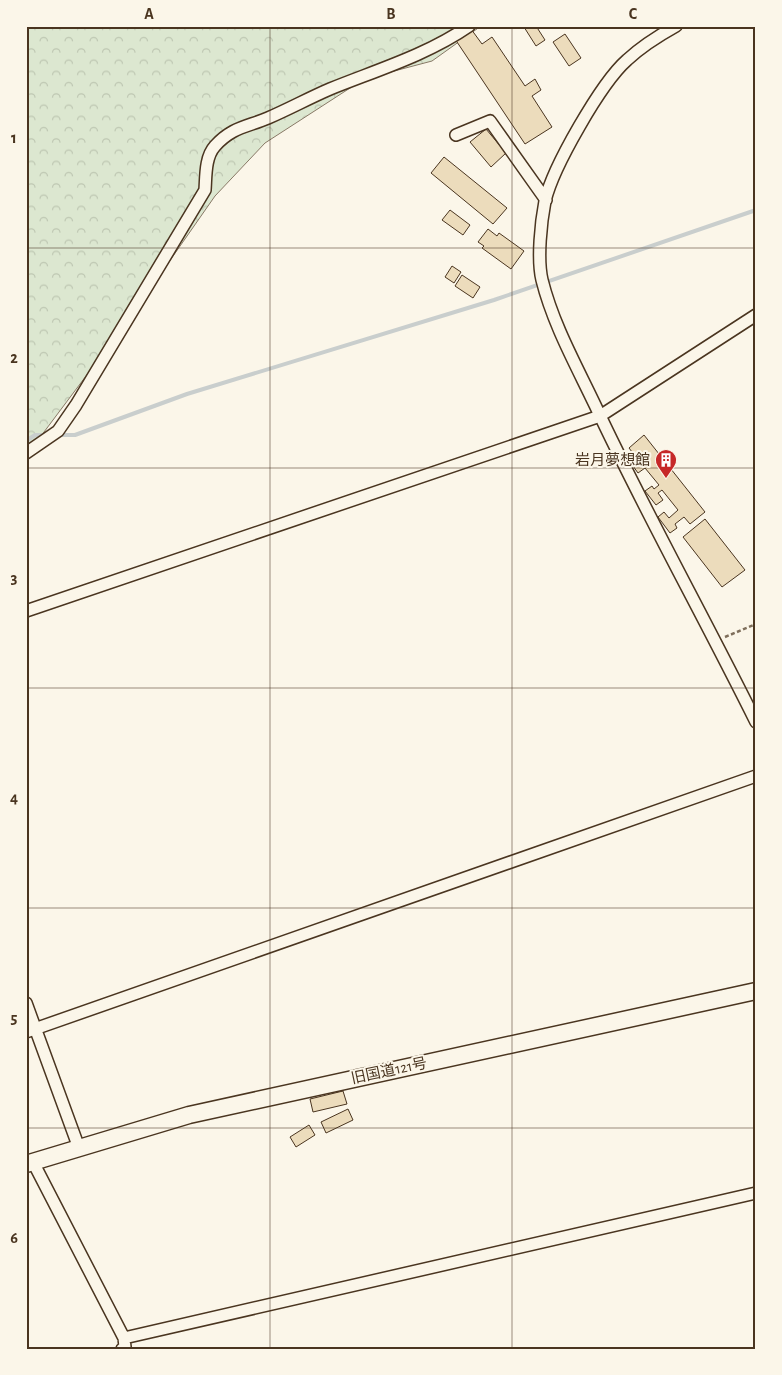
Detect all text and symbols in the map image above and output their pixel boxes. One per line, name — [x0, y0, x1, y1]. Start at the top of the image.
text: A — [144, 6, 154, 22]
text: B — [386, 6, 396, 22]
text: C — [629, 6, 638, 22]
text: 1 — [11, 130, 17, 146]
text: 2 — [10, 350, 18, 366]
building icon: 岩月夢想館 — [654, 448, 678, 479]
place label: 岩月夢想館 — [575, 452, 650, 468]
text: 3 — [11, 570, 18, 586]
text: 4 — [10, 790, 18, 806]
text: 5 — [11, 1010, 18, 1026]
street label: 旧国道121号 — [349, 1055, 428, 1086]
text: 6 — [10, 1230, 18, 1246]

